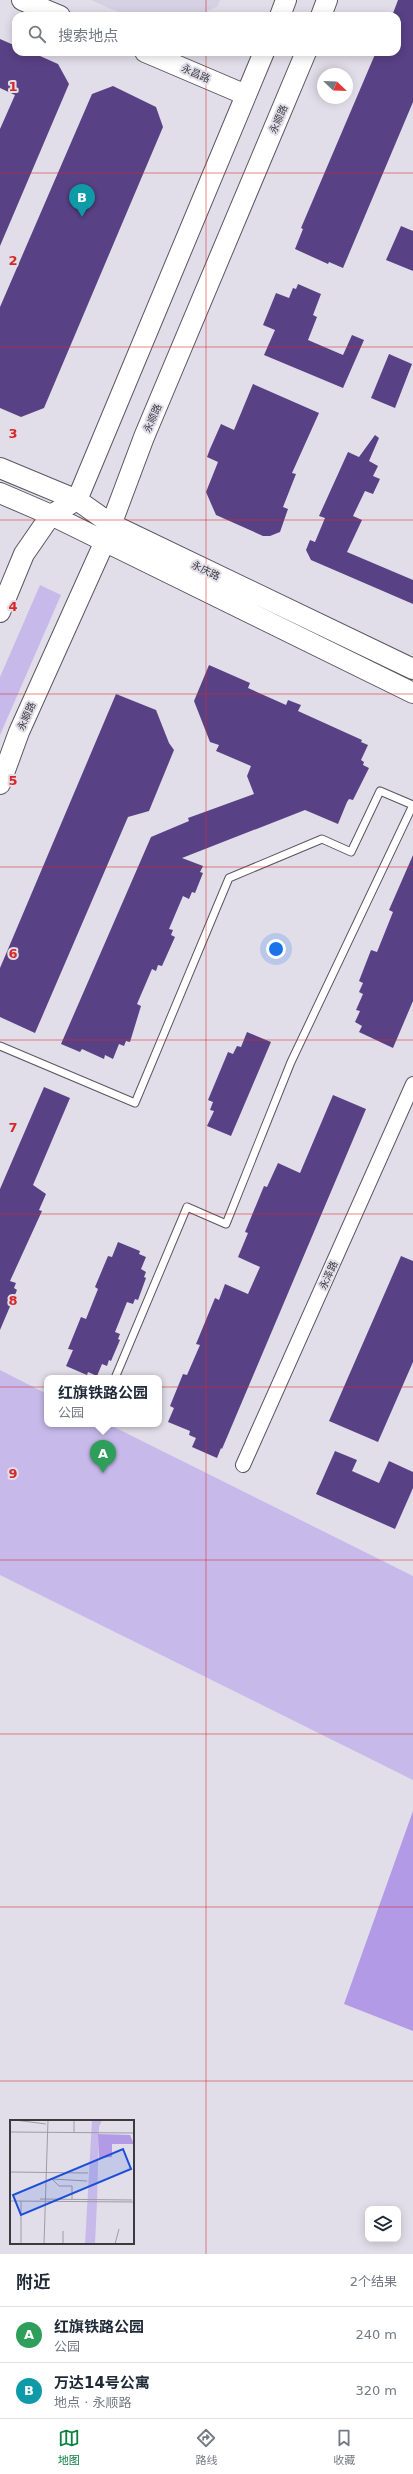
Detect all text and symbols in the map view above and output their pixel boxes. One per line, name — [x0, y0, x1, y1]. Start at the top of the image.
search box — [12, 12, 401, 56]
icon: search — [26, 23, 48, 45]
text: 搜索地点 — [58, 27, 118, 45]
street label: 永昌路 — [180, 63, 212, 84]
north arrow — [317, 68, 353, 104]
text: 1 — [8, 79, 18, 94]
street label: 永顺路 — [268, 103, 289, 135]
pin: B — [69, 184, 95, 217]
text: 2 — [8, 253, 18, 268]
street label: 永顺路 — [142, 402, 163, 434]
text: 3 — [8, 426, 18, 441]
street label: 永庆路 — [190, 559, 222, 582]
text: 4 — [8, 599, 18, 614]
street label: 永顺路 — [15, 700, 38, 732]
text: 5 — [8, 773, 18, 788]
your location — [266, 939, 286, 959]
text: 6 — [8, 946, 18, 961]
text: 7 — [8, 1120, 18, 1135]
street label: 永泽路 — [317, 1259, 340, 1291]
text: 8 — [8, 1293, 18, 1308]
popup — [44, 1375, 162, 1427]
text: 红旗铁路公园 — [58, 1384, 148, 1402]
text: 公园 — [58, 1405, 84, 1420]
pin: A — [90, 1440, 116, 1473]
text: 9 — [8, 1466, 18, 1481]
inset map — [10, 2120, 134, 2244]
map controls — [365, 2206, 401, 2242]
button: layers — [365, 2206, 401, 2242]
text: 附近 — [16, 2272, 50, 2292]
text: 2个结果 — [350, 2274, 397, 2289]
text: 红旗铁路公园 — [54, 2318, 144, 2336]
text: A — [24, 2327, 34, 2342]
text: 240 m — [355, 2327, 397, 2342]
text: 公园 — [54, 2339, 80, 2354]
text: 万达14号公寓 — [54, 2374, 150, 2392]
text: B — [24, 2383, 34, 2398]
text: 320 m — [355, 2383, 397, 2398]
text: 地点 · 永顺路 — [54, 2395, 131, 2410]
tab: 地图 — [58, 2427, 80, 2467]
tab: 路线 — [195, 2427, 217, 2467]
tab: 收藏 — [333, 2427, 355, 2467]

